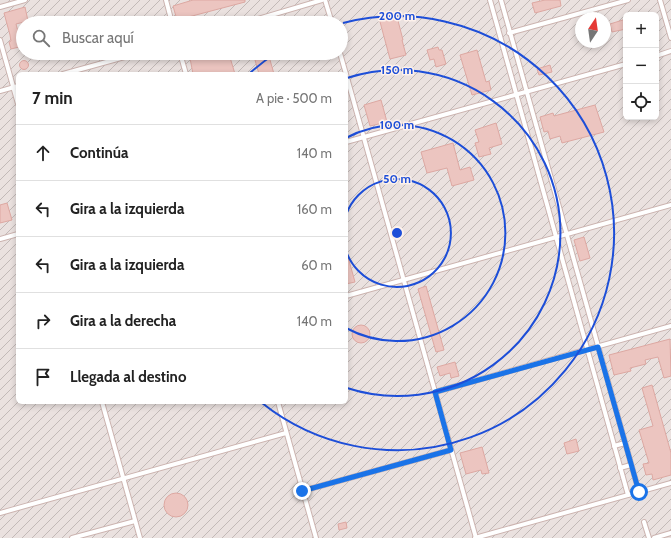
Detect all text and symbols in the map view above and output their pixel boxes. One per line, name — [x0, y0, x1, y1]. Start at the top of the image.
text: 200 m — [379, 8, 415, 23]
north arrow — [575, 12, 611, 48]
map controls — [623, 12, 659, 120]
button: + — [623, 12, 659, 48]
search box — [16, 16, 348, 60]
icon: search — [30, 27, 52, 49]
text: Buscar aquí — [62, 29, 134, 47]
button: − — [623, 48, 659, 84]
text: 150 m — [381, 62, 413, 77]
button: locate — [623, 84, 659, 120]
text: 7 min — [32, 88, 73, 108]
text: A pie · 500 m — [256, 90, 332, 106]
text: 100 m — [380, 117, 414, 132]
icon: ahead — [32, 142, 54, 164]
text: Continúa — [70, 144, 128, 162]
text: 140 m — [297, 145, 332, 161]
text: 50 m — [383, 171, 411, 186]
icon: left — [32, 198, 54, 220]
text: Gira a la izquierda — [70, 200, 184, 218]
text: 160 m — [297, 201, 332, 217]
centre of rings — [390, 226, 404, 240]
icon: left — [32, 254, 54, 276]
text: Gira a la izquierda — [70, 256, 184, 274]
text: 60 m — [301, 257, 332, 273]
icon: right — [32, 310, 54, 332]
text: Gira a la derecha — [70, 312, 176, 330]
text: 140 m — [297, 313, 332, 329]
icon: arrive — [32, 366, 54, 388]
text: Llegada al destino — [70, 368, 186, 386]
route end — [293, 482, 311, 500]
route start — [630, 483, 648, 501]

